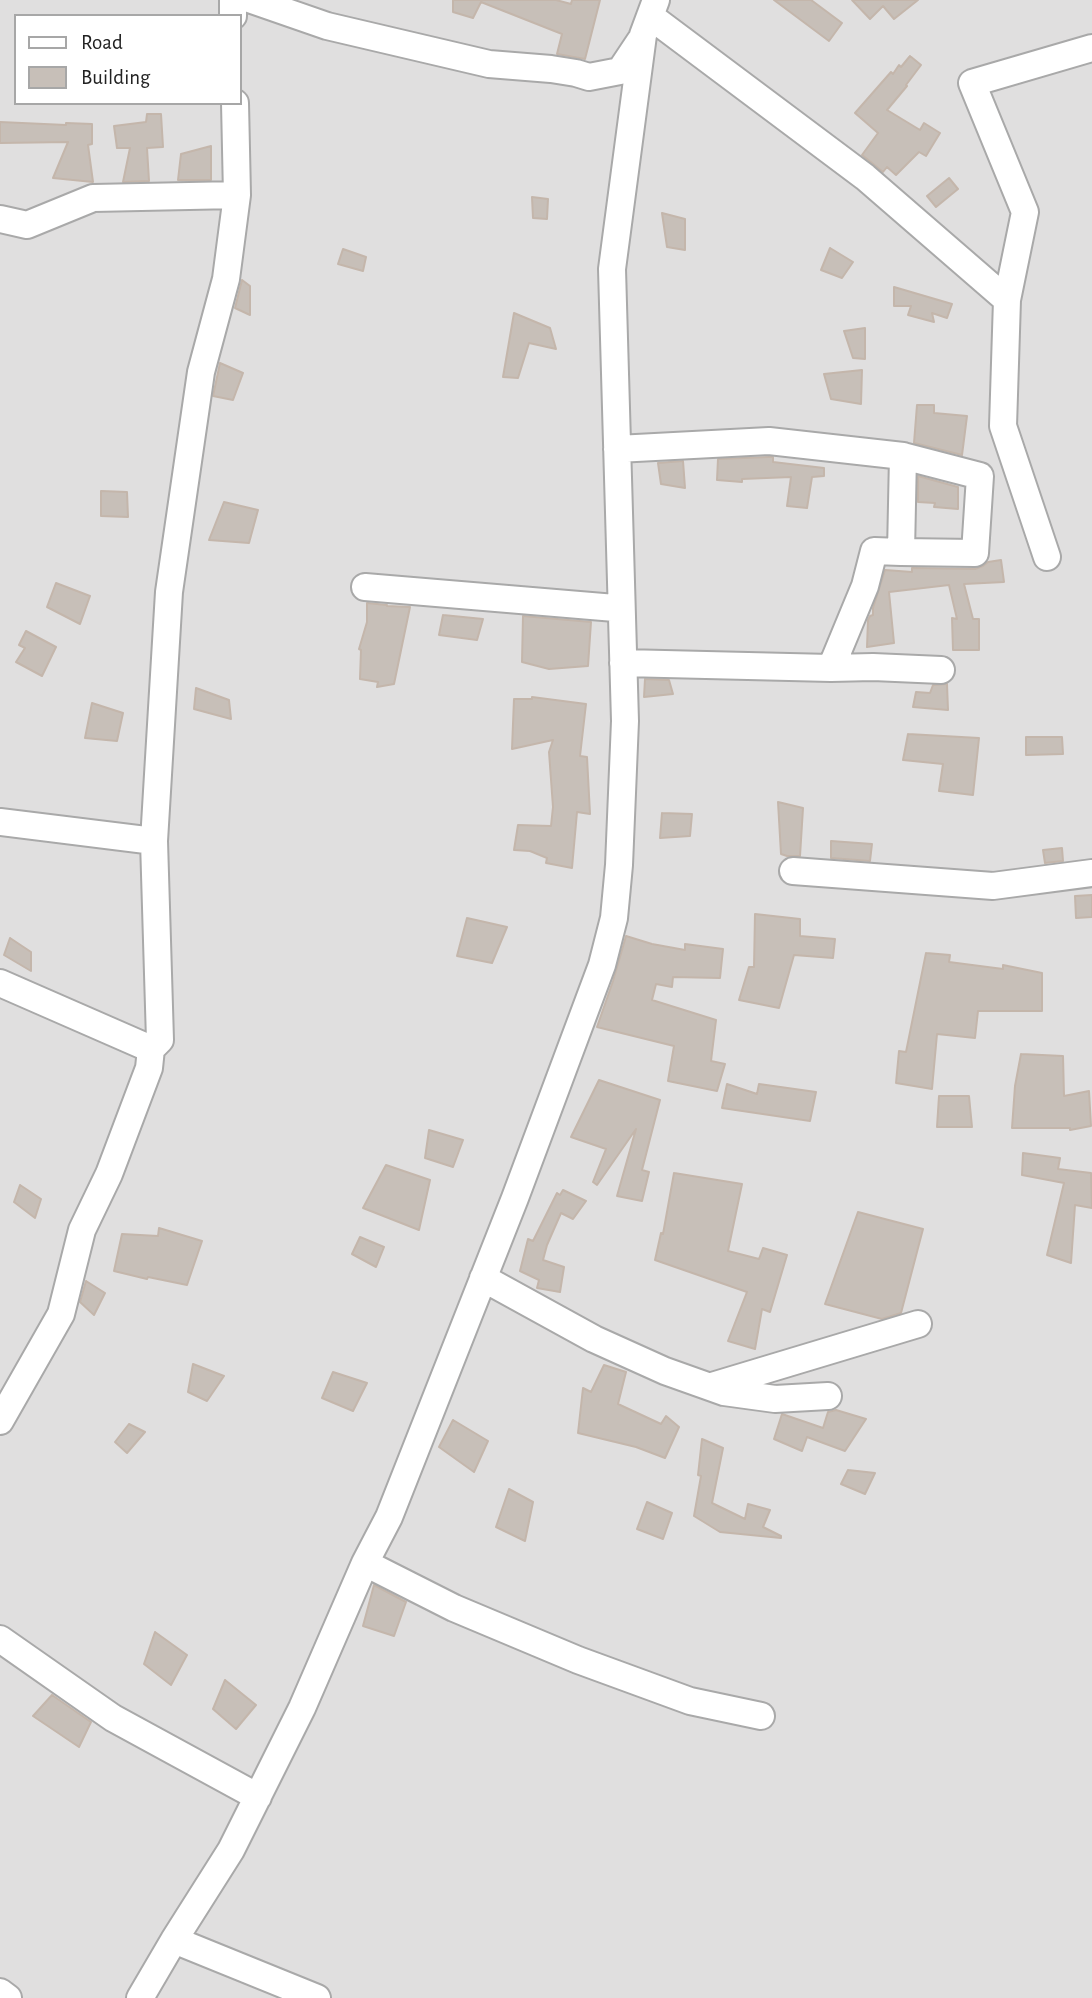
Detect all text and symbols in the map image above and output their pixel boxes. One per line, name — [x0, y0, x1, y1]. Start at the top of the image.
legend — [14, 14, 242, 105]
text: Road — [81, 32, 123, 53]
text: Building — [81, 67, 150, 88]

